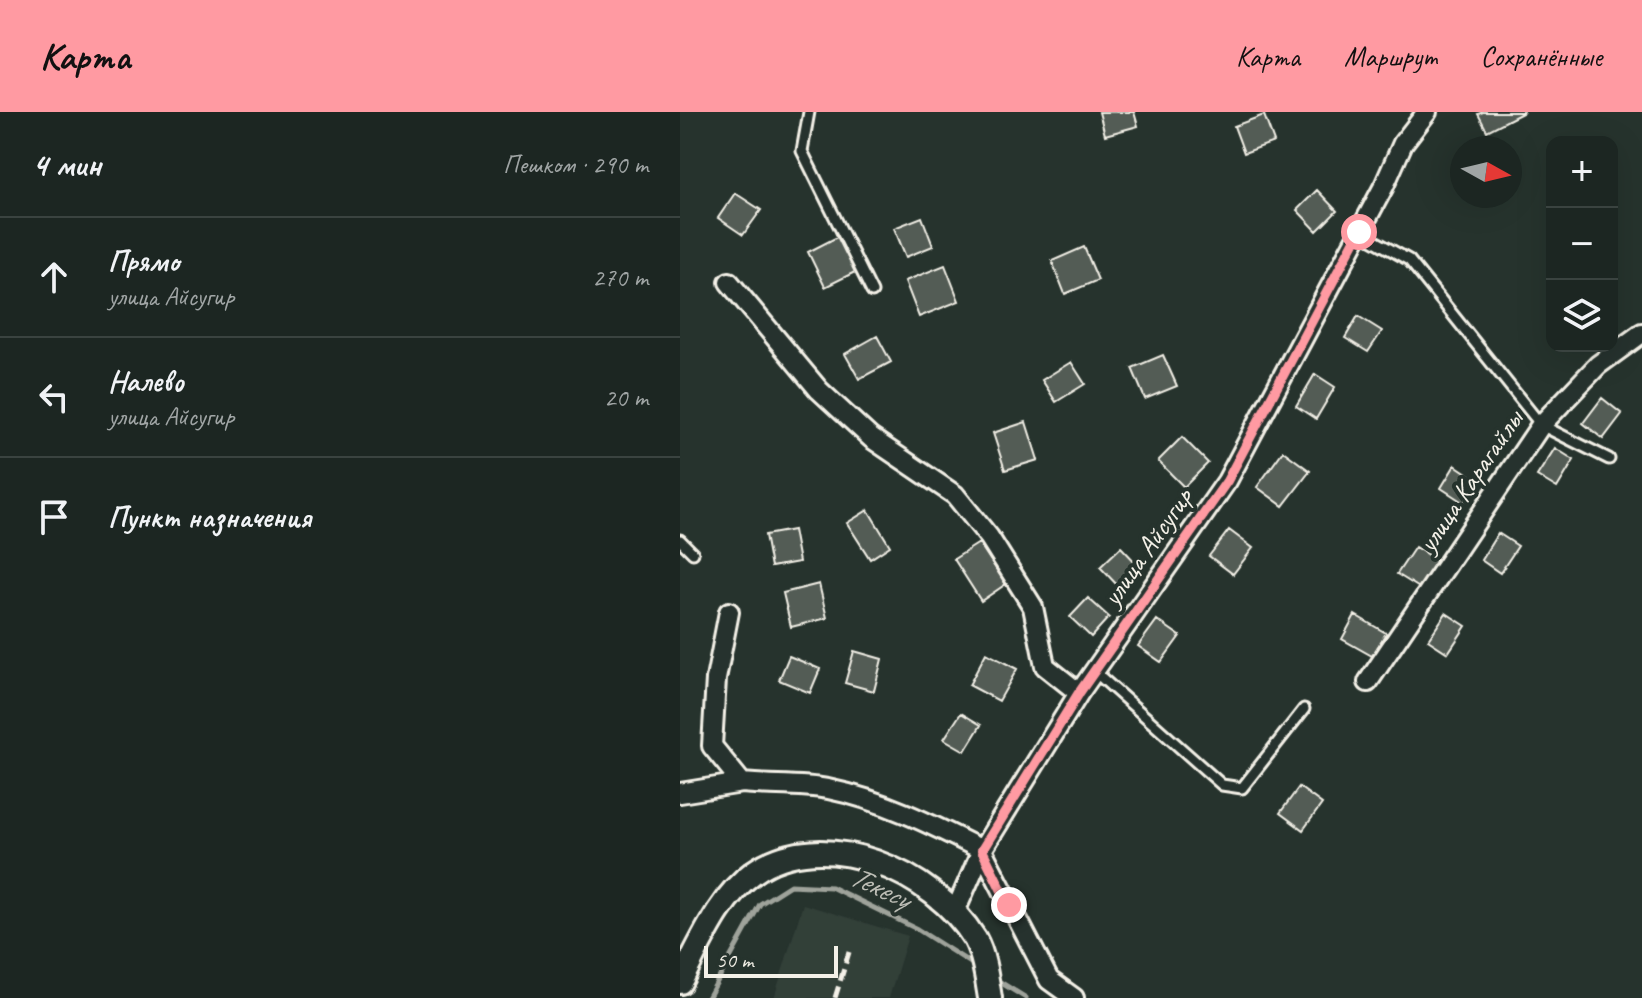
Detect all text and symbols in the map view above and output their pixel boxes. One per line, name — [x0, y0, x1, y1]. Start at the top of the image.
text: Карта — [40, 33, 130, 80]
text: Карта — [1236, 39, 1300, 74]
text: Маршрут — [1344, 39, 1436, 74]
text: Сохранённые — [1480, 39, 1602, 74]
north arrow — [1450, 136, 1522, 208]
map controls — [1546, 136, 1618, 352]
button: + — [1546, 136, 1618, 208]
text: 4 мин — [32, 143, 101, 186]
text: Пешком · 290 m — [503, 148, 648, 181]
button: − — [1546, 208, 1618, 280]
route start — [1341, 214, 1377, 250]
text: Прямо — [108, 242, 179, 280]
icon: ahead — [32, 255, 76, 299]
text: 270 m — [592, 261, 648, 294]
text: улица Айсугир — [108, 280, 234, 313]
button: layers — [1546, 280, 1618, 352]
text: Налево — [108, 362, 184, 400]
icon: left — [32, 375, 76, 419]
text: 20 m — [604, 381, 648, 414]
text: улица Айсугир — [108, 400, 234, 433]
street label: улица Карагайлы — [1409, 401, 1532, 560]
street label: улица Айсугир — [1093, 479, 1202, 614]
icon: arrive — [32, 495, 76, 539]
text: Пункт назначения — [108, 498, 311, 536]
water label: Текесу — [844, 857, 920, 919]
route end — [991, 887, 1027, 923]
scale bar — [704, 942, 838, 978]
text: 50 m — [716, 946, 753, 974]

